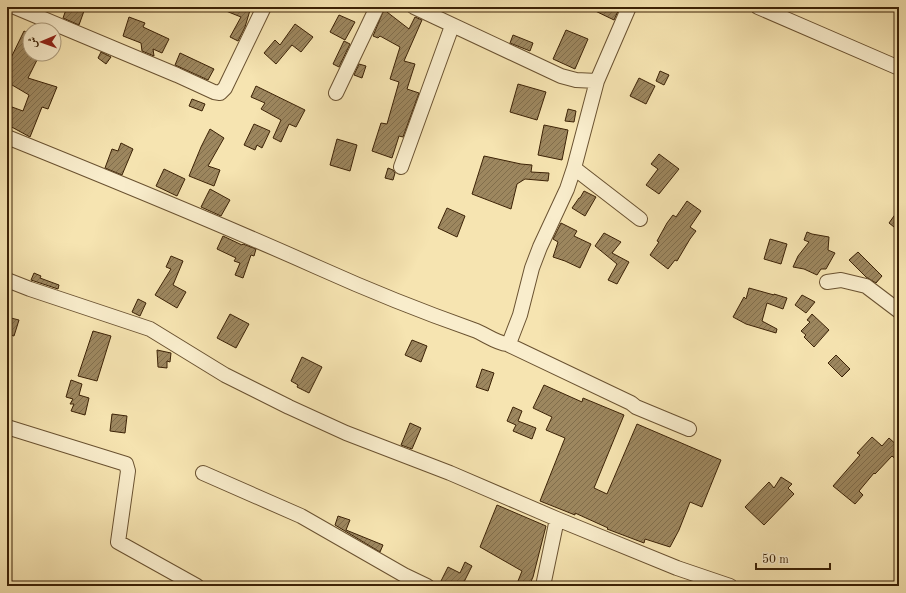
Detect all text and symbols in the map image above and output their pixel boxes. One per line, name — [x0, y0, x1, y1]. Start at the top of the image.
north arrow — [22, 22, 62, 62]
text: ش — [28, 37, 39, 48]
scale bar — [756, 545, 830, 571]
text: 50 m — [762, 553, 789, 566]

